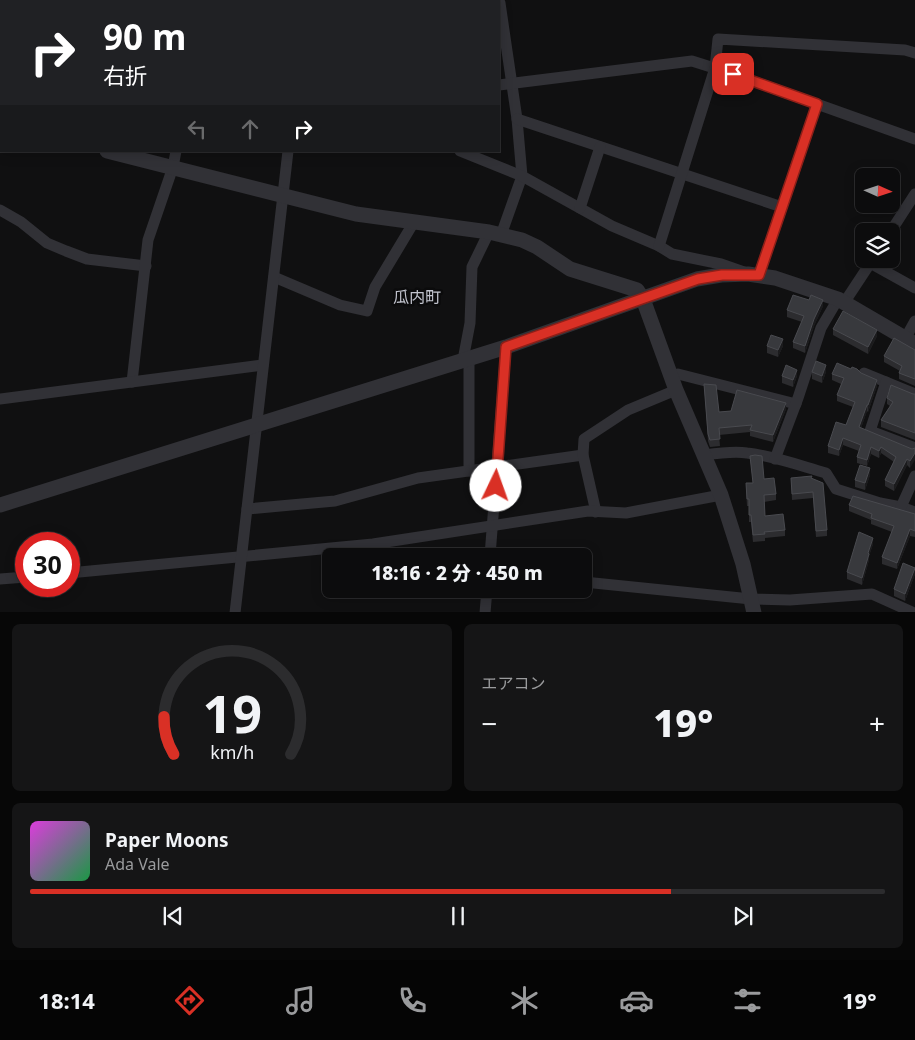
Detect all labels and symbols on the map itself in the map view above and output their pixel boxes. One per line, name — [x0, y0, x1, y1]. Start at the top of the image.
pin — [712, 53, 754, 95]
north arrow — [855, 168, 900, 212]
district label: 瓜内町 — [393, 286, 441, 308]
position arrow — [469, 459, 521, 511]
speed limit sign: 30 — [15, 532, 80, 597]

